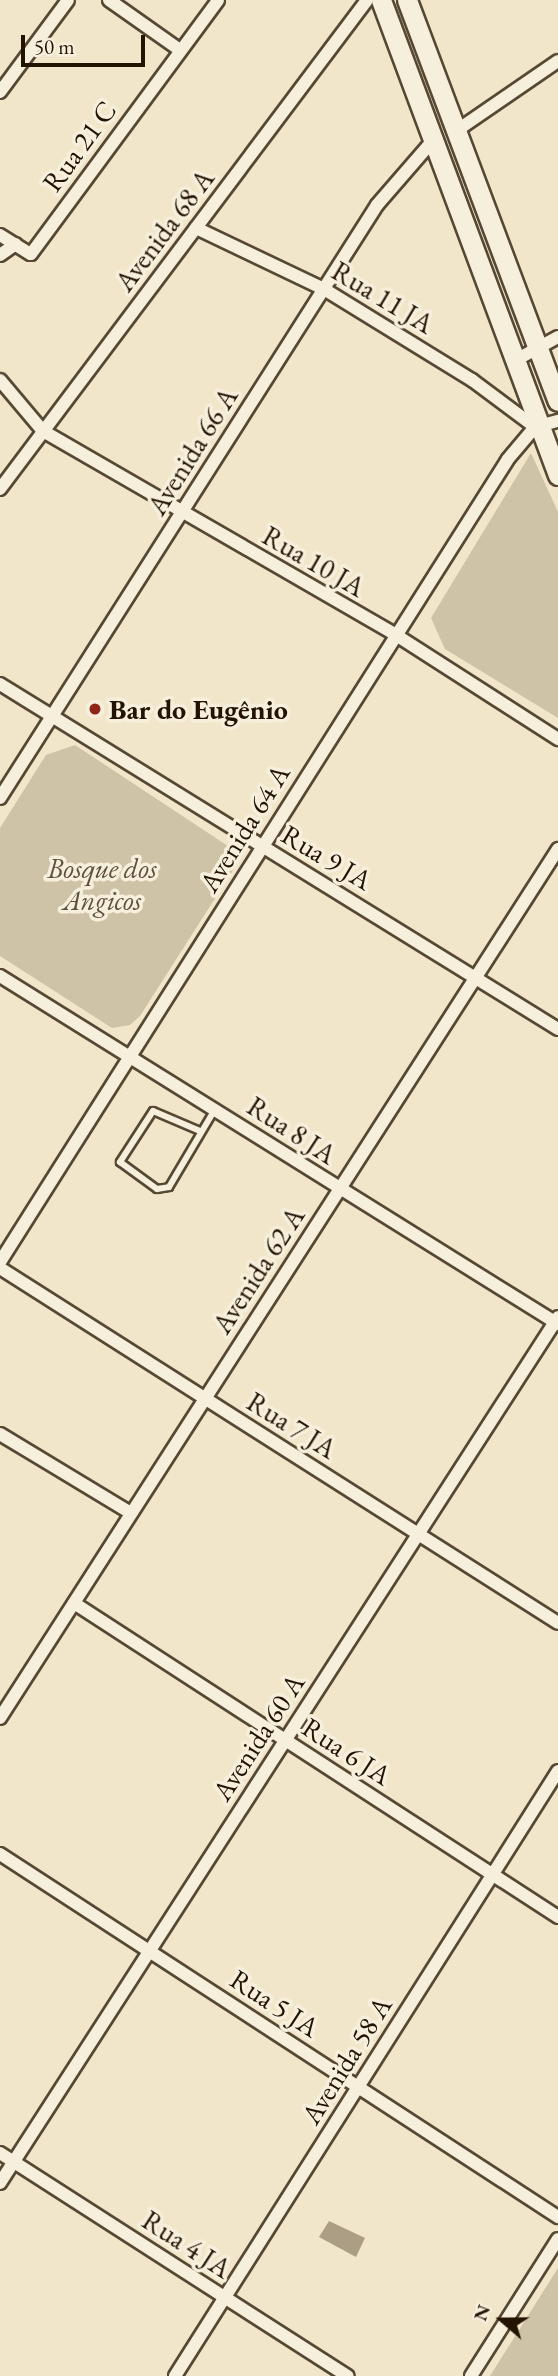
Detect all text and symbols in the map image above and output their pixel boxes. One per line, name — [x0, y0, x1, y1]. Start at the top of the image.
scale bar — [24, 21, 149, 65]
text: 50 m — [34, 33, 75, 60]
street label: Rua 21 C — [35, 94, 123, 198]
street label: Avenida 68 A — [107, 162, 221, 298]
street label: Rua 11 JA — [326, 254, 440, 340]
street label: Avenida 66 A — [140, 381, 244, 521]
street label: Rua 10 JA — [257, 518, 371, 604]
place label: Bar do Eugênio — [109, 692, 288, 726]
marker: Bar do Eugênio — [87, 701, 103, 717]
street label: Avenida 64 A — [192, 758, 296, 898]
street label: Rua 9 JA — [276, 817, 378, 897]
park label: Bosque dos Angicos — [47, 851, 157, 917]
street label: Rua 8 JA — [241, 1089, 343, 1171]
street label: Avenida 62 A — [205, 1200, 311, 1340]
street label: Rua 7 JA — [241, 1384, 343, 1466]
street label: Avenida 60 A — [205, 1667, 311, 1807]
street label: Rua 6 JA — [296, 1710, 398, 1792]
street label: Rua 5 JA — [224, 1962, 326, 2044]
street label: Avenida 58 A — [294, 1990, 398, 2130]
street label: Rua 4 JA — [136, 2203, 238, 2285]
north arrow — [467, 2285, 537, 2355]
text: N — [467, 2301, 496, 2324]

